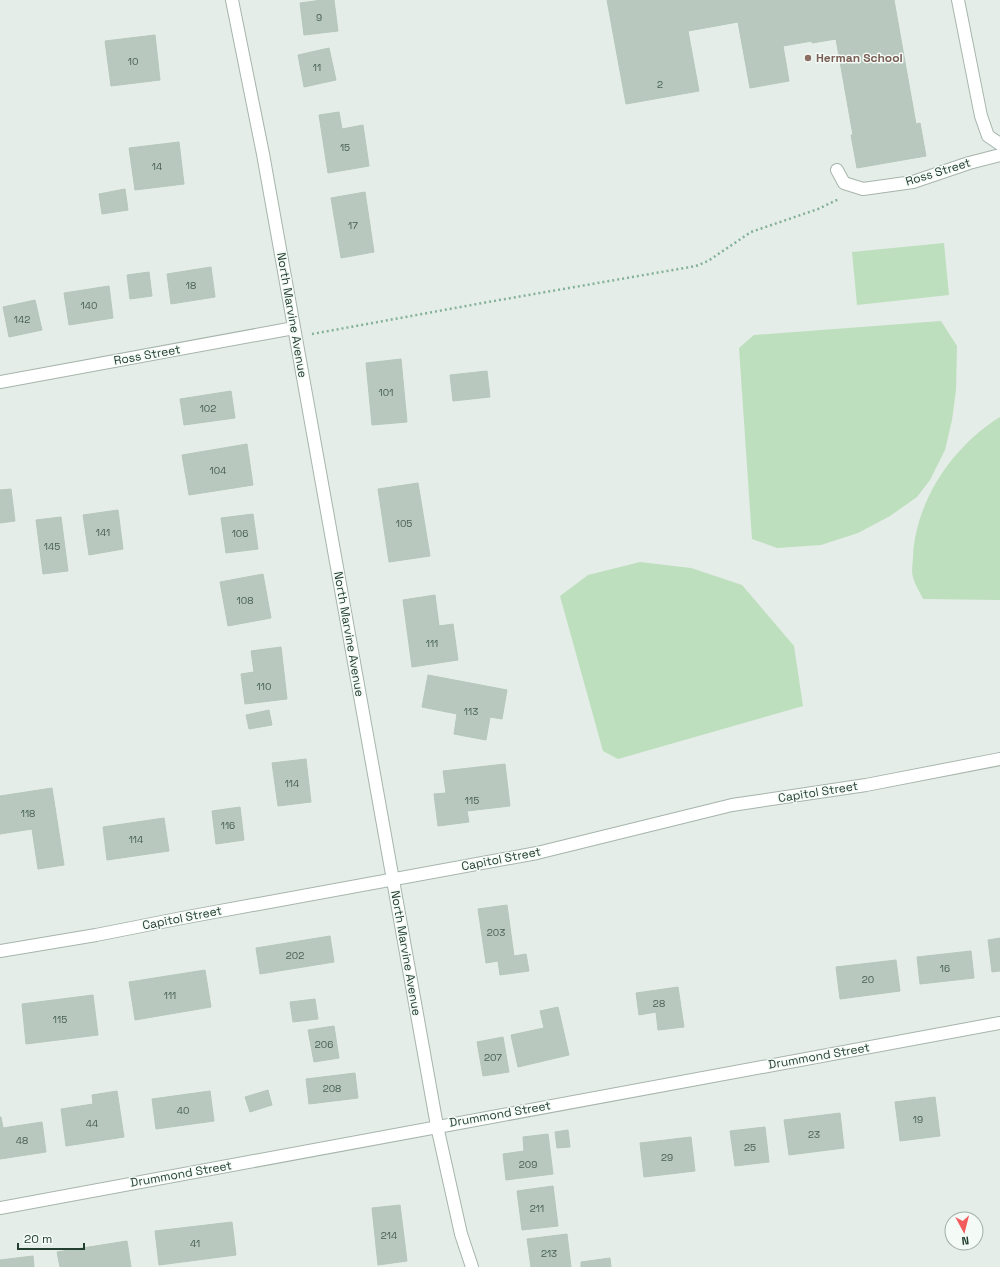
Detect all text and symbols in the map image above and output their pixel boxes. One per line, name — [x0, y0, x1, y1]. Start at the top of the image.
house number: 9 — [316, 11, 322, 24]
place label: Herman School — [816, 50, 903, 66]
marker: Herman School — [803, 53, 813, 63]
house number: 10 — [128, 55, 138, 68]
house number: 11 — [313, 61, 321, 74]
house number: 2 — [657, 78, 663, 91]
house number: 15 — [340, 141, 350, 154]
street label: Ross Street — [903, 154, 973, 190]
house number: 14 — [152, 160, 162, 173]
house number: 17 — [348, 219, 358, 232]
street label: North Marvine Avenue — [273, 251, 311, 379]
house number: 18 — [186, 279, 196, 292]
house number: 140 — [81, 299, 97, 312]
house number: 142 — [14, 313, 30, 326]
street label: Ross Street — [112, 341, 182, 369]
house number: 101 — [379, 386, 393, 399]
house number: 102 — [200, 402, 216, 415]
house number: 104 — [210, 464, 226, 477]
house number: 105 — [396, 517, 412, 530]
house number: 141 — [96, 526, 110, 539]
house number: 106 — [232, 527, 248, 540]
house number: 145 — [44, 540, 60, 553]
street label: North Marvine Avenue — [330, 570, 368, 698]
house number: 108 — [237, 594, 253, 607]
house number: 111 — [426, 637, 438, 650]
house number: 110 — [257, 680, 271, 693]
house number: 113 — [464, 705, 478, 718]
house number: 114 — [285, 777, 299, 790]
street label: Capitol Street — [777, 778, 859, 806]
house number: 115 — [465, 794, 479, 807]
house number: 118 — [21, 807, 35, 820]
house number: 116 — [221, 819, 235, 832]
house number: 114 — [129, 833, 143, 846]
street label: Capitol Street — [460, 843, 542, 875]
street label: North Marvine Avenue — [387, 889, 425, 1017]
street label: Capitol Street — [141, 902, 223, 934]
house number: 203 — [487, 926, 505, 939]
house number: 202 — [286, 949, 304, 962]
house number: 16 — [940, 962, 950, 975]
house number: 20 — [862, 973, 874, 986]
house number: 111 — [164, 989, 176, 1002]
house number: 28 — [653, 997, 665, 1010]
house number: 115 — [53, 1013, 67, 1026]
house number: 206 — [315, 1038, 333, 1051]
street label: Drummond Street — [767, 1039, 871, 1073]
house number: 207 — [484, 1051, 502, 1064]
house number: 208 — [323, 1082, 341, 1095]
street label: Drummond Street — [448, 1097, 552, 1131]
house number: 40 — [177, 1104, 189, 1117]
house number: 19 — [913, 1113, 923, 1126]
house number: 44 — [86, 1117, 98, 1130]
house number: 23 — [808, 1128, 820, 1141]
house number: 48 — [16, 1134, 28, 1147]
house number: 25 — [744, 1141, 756, 1154]
house number: 29 — [661, 1151, 673, 1164]
street label: Drummond Street — [129, 1157, 233, 1191]
house number: 209 — [519, 1158, 537, 1171]
house number: 211 — [530, 1202, 544, 1215]
north arrow — [944, 1211, 984, 1251]
scale bar — [18, 1225, 84, 1251]
house number: 214 — [381, 1229, 397, 1242]
text: 20 m — [24, 1231, 52, 1247]
text: N — [961, 1234, 970, 1248]
house number: 41 — [190, 1237, 200, 1250]
house number: 213 — [541, 1247, 557, 1260]

